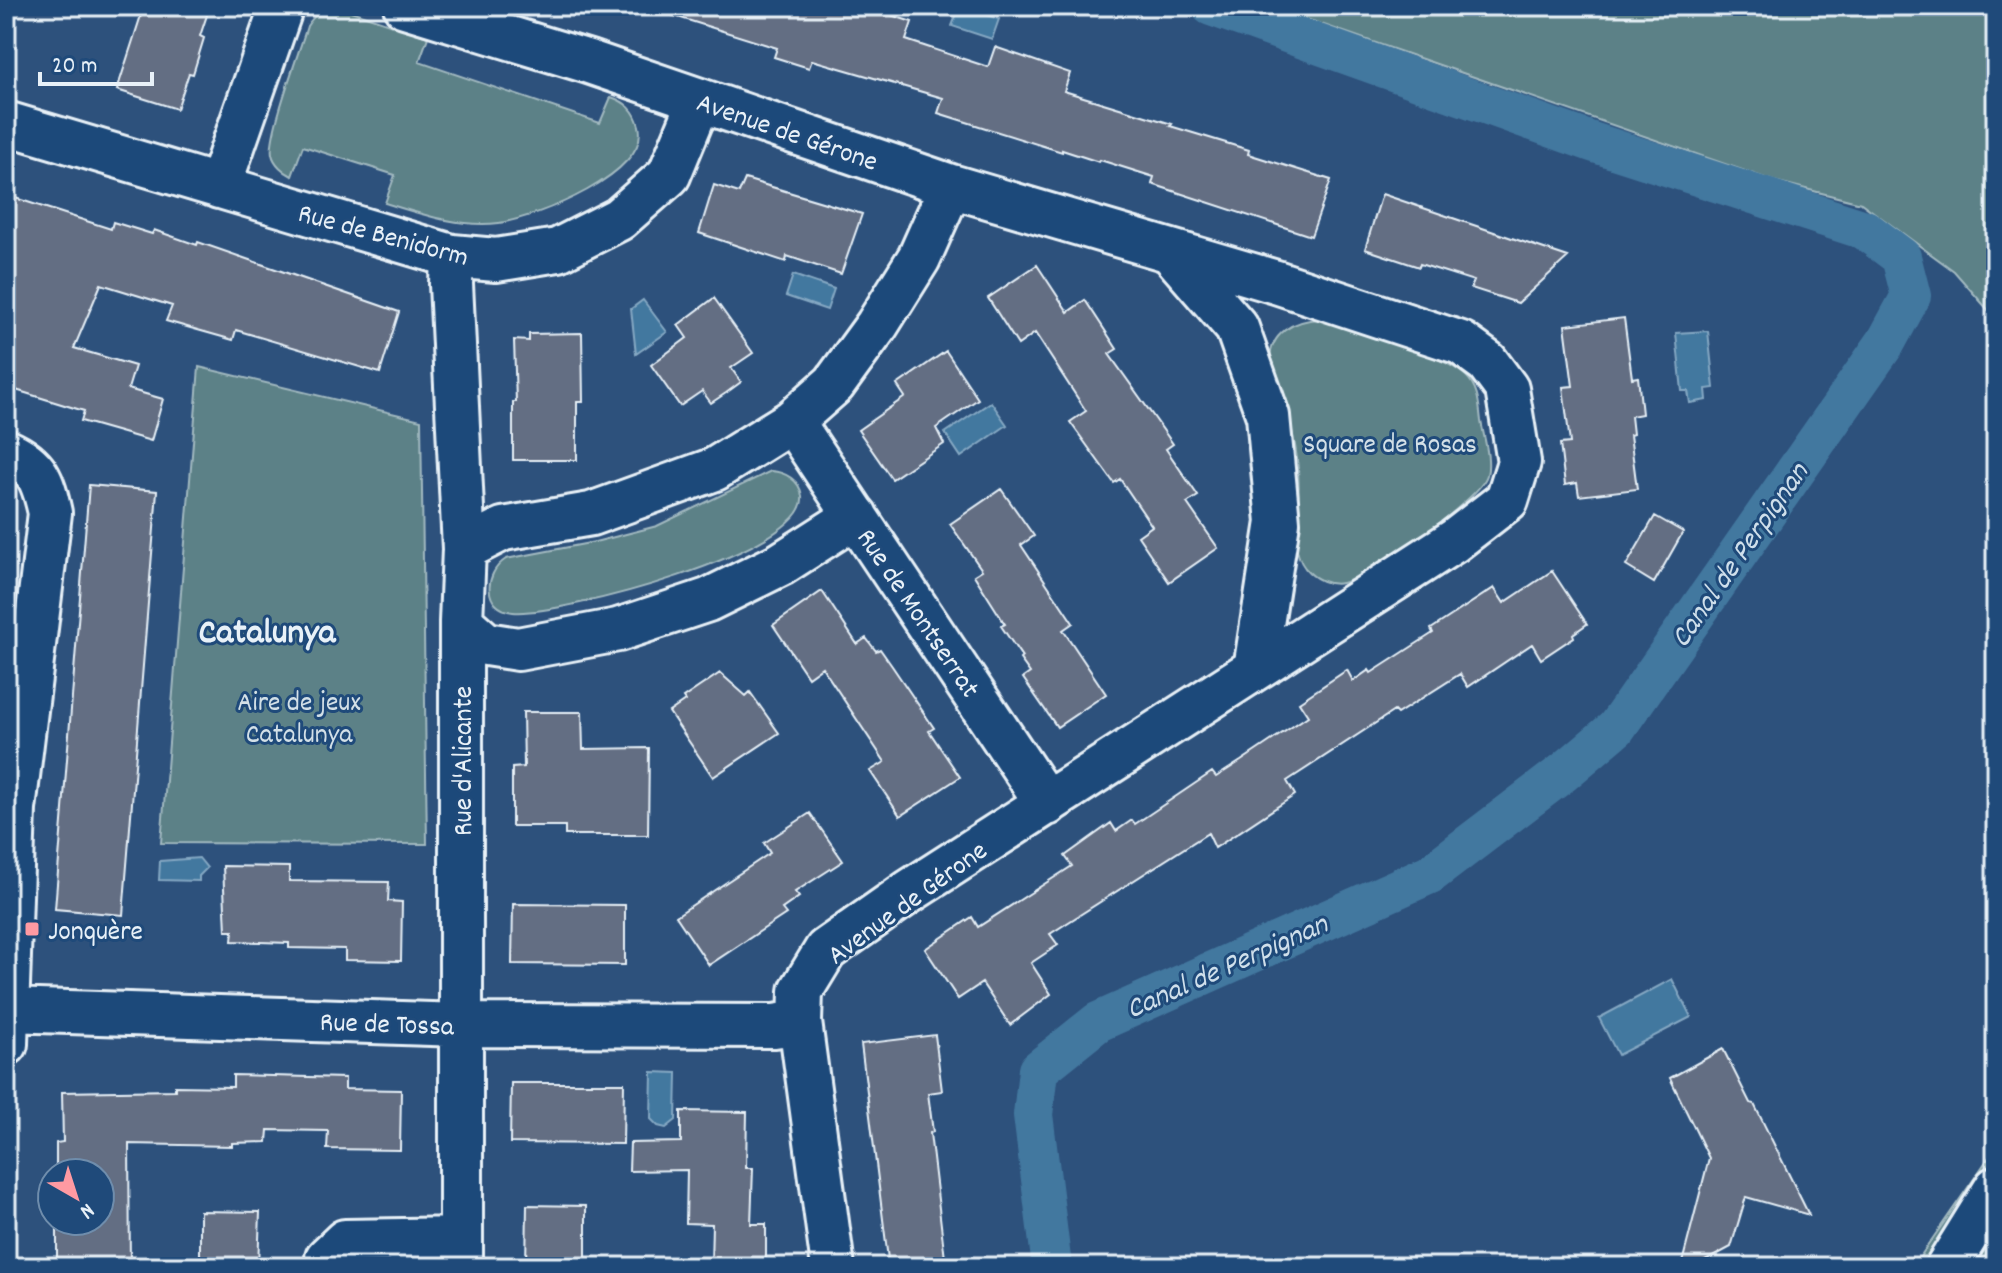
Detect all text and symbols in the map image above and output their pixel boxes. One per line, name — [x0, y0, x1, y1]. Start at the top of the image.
scale bar — [40, 36, 152, 86]
text: 20 m — [52, 50, 98, 84]
street label: Avenue de Gérone — [690, 85, 882, 184]
street label: Rue de Benidorm — [293, 196, 472, 280]
park label: Square de Rosas — [1303, 427, 1477, 467]
water label: Canal de Perpignan — [1662, 454, 1822, 658]
street label: Rue de Montserrat — [844, 522, 987, 708]
district label: Catalunya — [198, 609, 337, 661]
park label: Aire de jeux Catalunya — [237, 685, 361, 757]
street label: Rue d'Alicante — [446, 686, 486, 836]
street label: Avenue de Gérone — [821, 833, 997, 977]
water label: Canal de Perpignan — [1120, 905, 1337, 1033]
place label: Jonquère — [48, 914, 143, 954]
marker: Jonquère — [23, 920, 41, 938]
street label: Rue de Tossa — [319, 1005, 455, 1049]
north arrow — [36, 1157, 116, 1237]
text: N — [72, 1194, 100, 1225]

